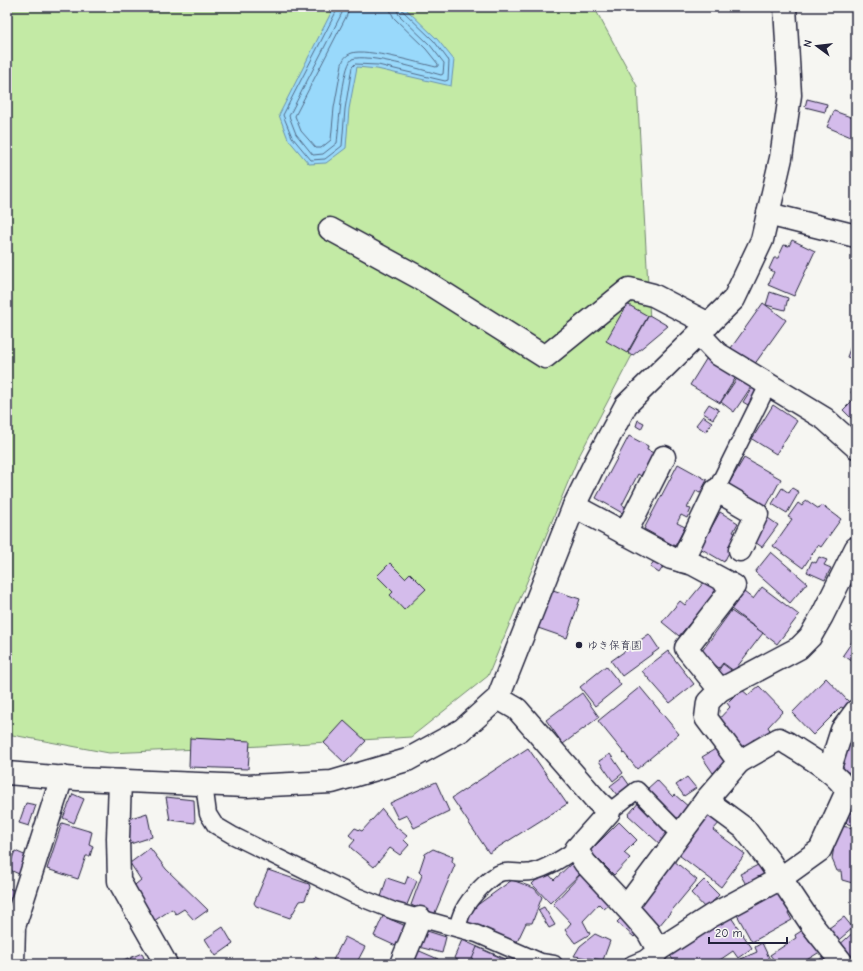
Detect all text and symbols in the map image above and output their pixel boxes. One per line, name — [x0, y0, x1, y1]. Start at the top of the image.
north arrow — [797, 26, 837, 66]
text: N — [801, 38, 815, 49]
place label: ゆき保育園 — [587, 639, 642, 652]
marker: ゆき保育園 — [574, 640, 584, 650]
scale bar — [709, 919, 787, 945]
text: 20 m — [715, 926, 743, 940]

